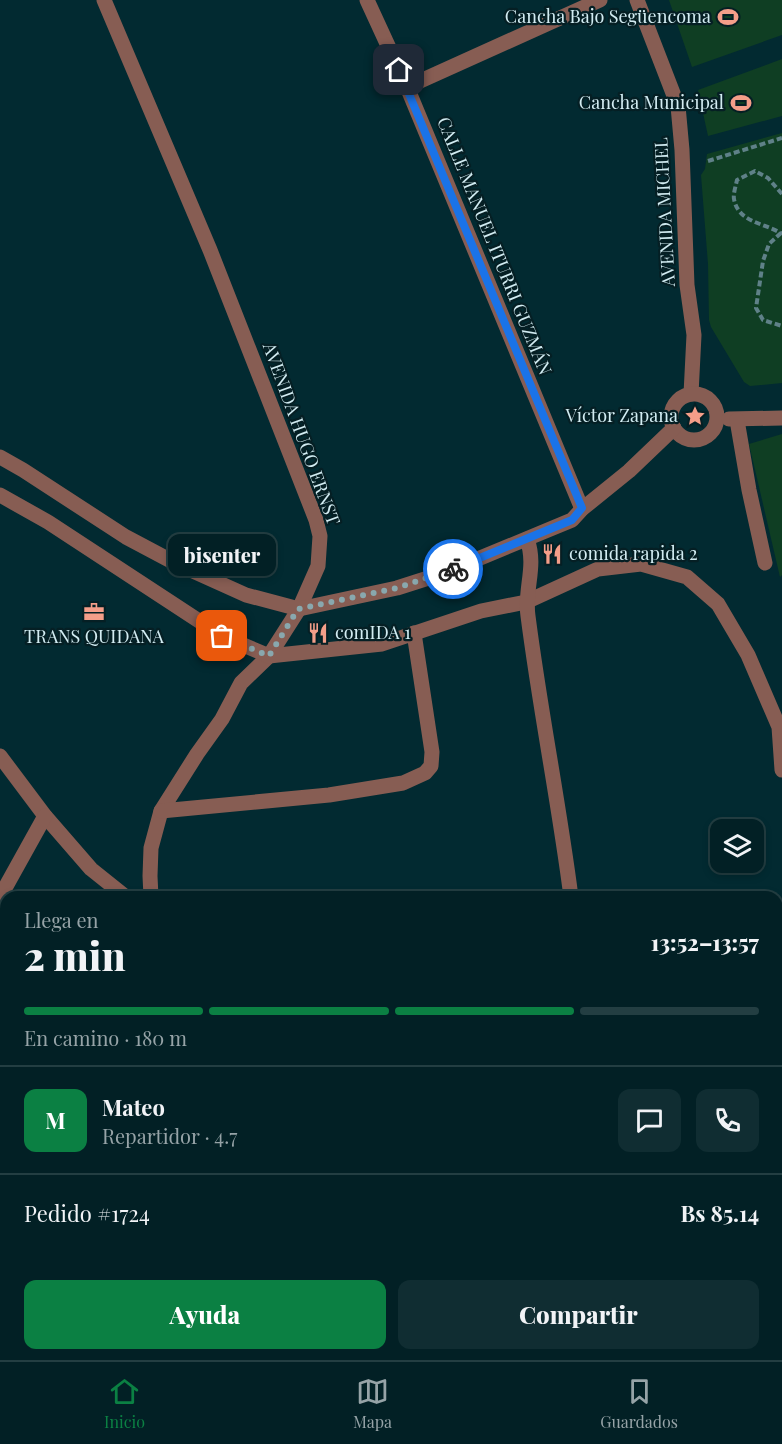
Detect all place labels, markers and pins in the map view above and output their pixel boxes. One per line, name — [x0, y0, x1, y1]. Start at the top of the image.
place label: Cancha Bajo Següencoma — [505, 4, 711, 28]
sports icon: Cancha Bajo Següencoma — [716, 5, 740, 29]
pin — [373, 44, 424, 95]
place label: Cancha Municipal — [579, 90, 724, 114]
sports icon: Cancha Municipal — [729, 91, 753, 115]
place label: Víctor Zapana — [565, 403, 678, 427]
place icon: Víctor Zapana — [683, 404, 707, 428]
callout: bisenter — [168, 534, 276, 576]
place label: comida rapida 2 — [569, 541, 698, 565]
restaurant icon: comida rapida 2 — [540, 542, 564, 566]
office icon: TRANS QUIDANA — [82, 600, 106, 624]
pin — [196, 610, 247, 661]
place label: comIDA 1 — [335, 620, 411, 644]
restaurant icon: comIDA 1 — [306, 621, 330, 645]
place label: TRANS QUIDANA — [24, 624, 165, 648]

